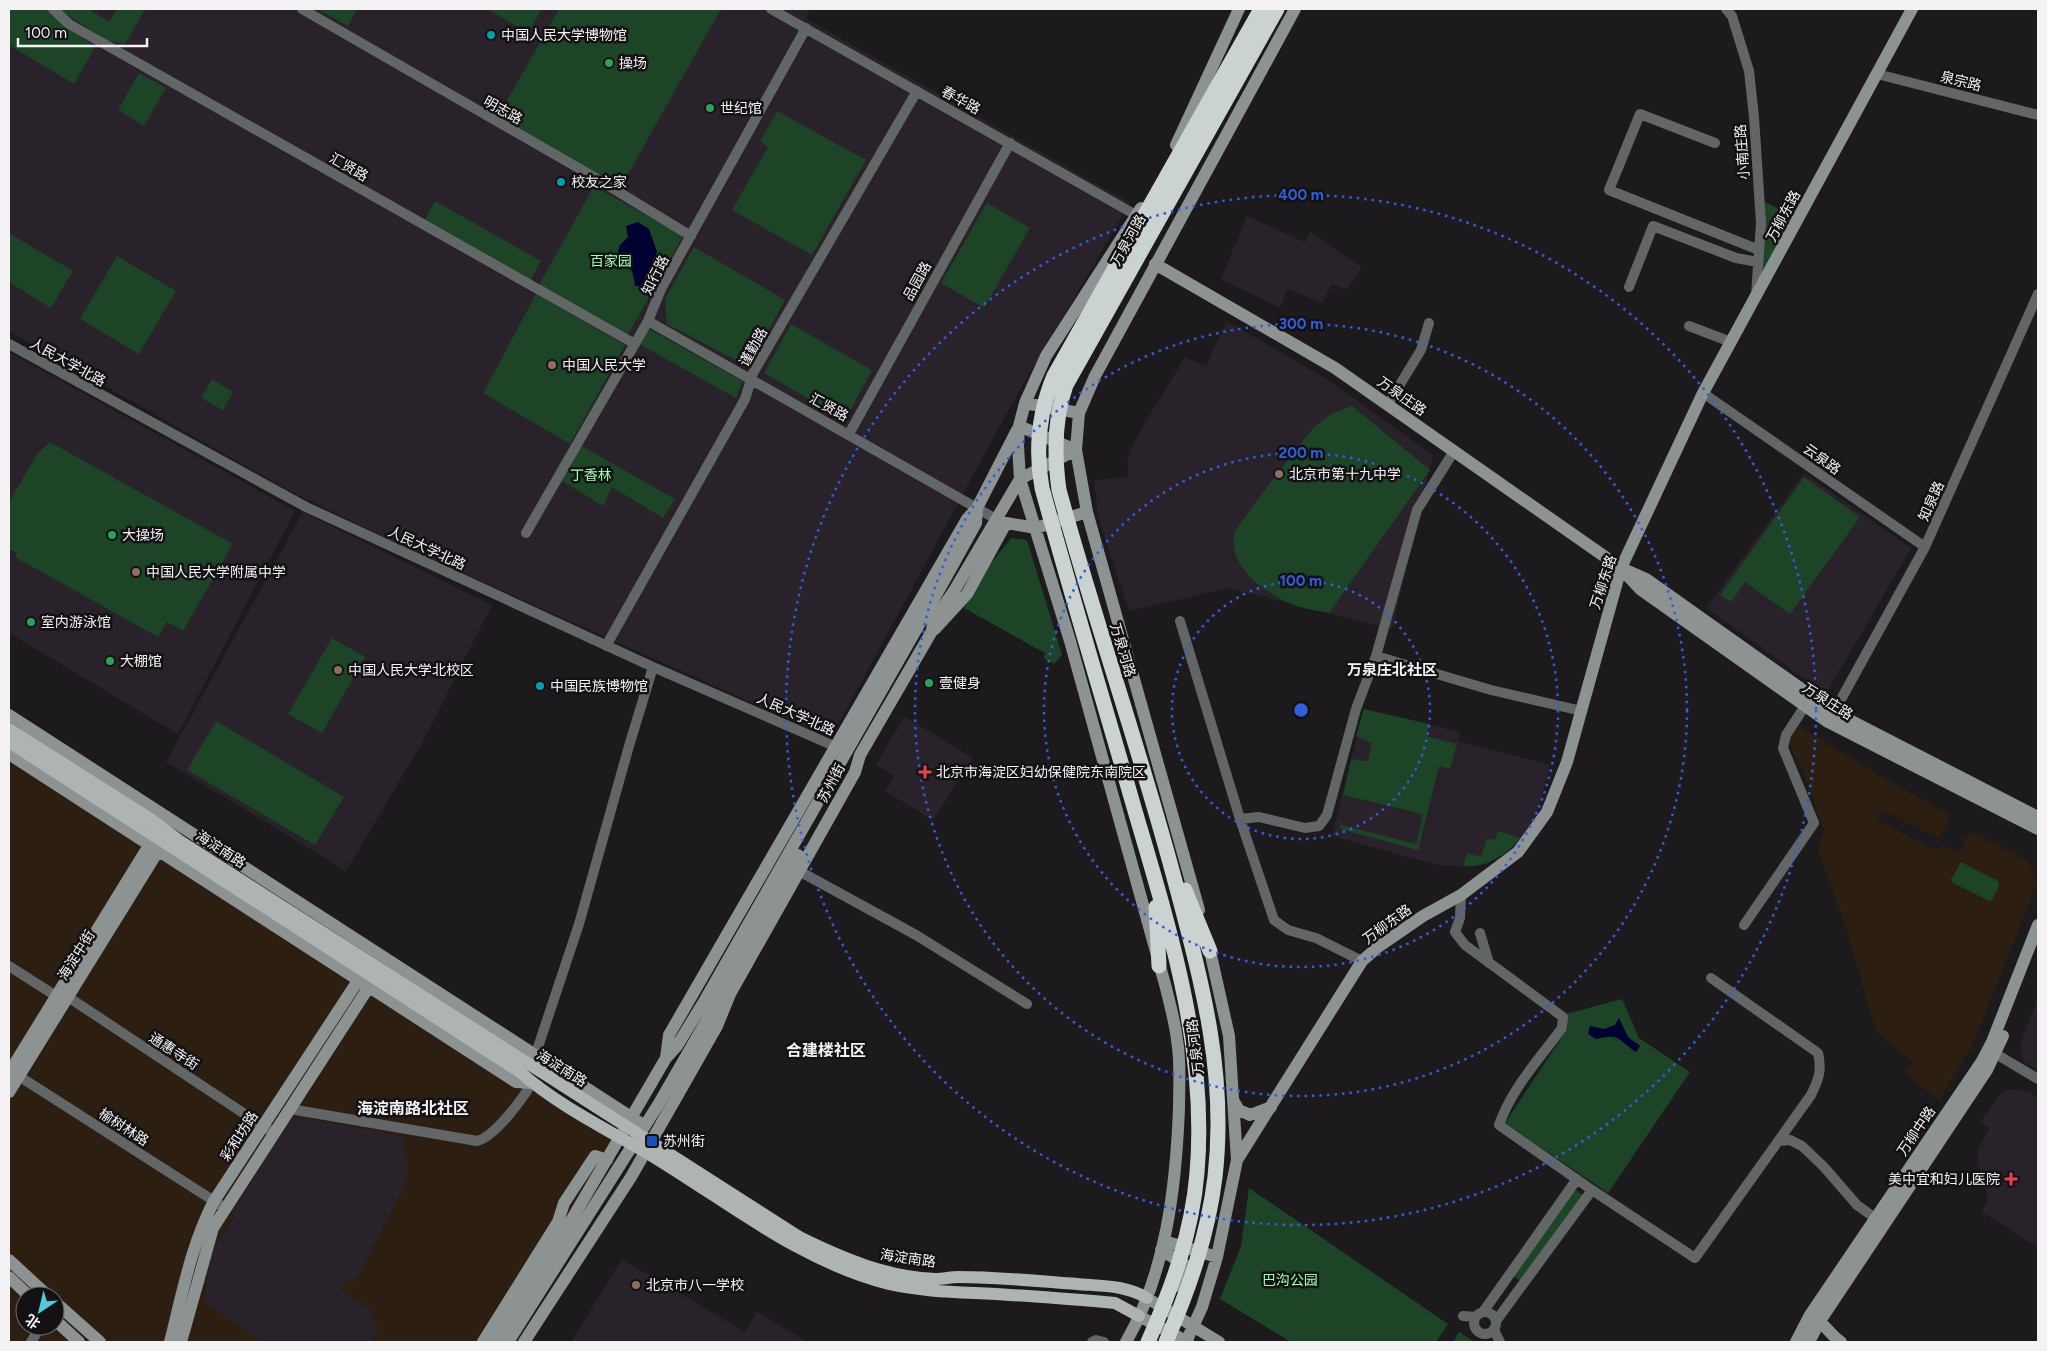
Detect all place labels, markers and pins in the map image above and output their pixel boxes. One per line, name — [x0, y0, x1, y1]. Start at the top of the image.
place label: 中国人民大学博物馆 — [501, 27, 627, 44]
marker: 中国人民大学博物馆 — [485, 29, 497, 41]
place label: 操场 — [619, 55, 647, 72]
marker: 操场 — [603, 57, 615, 69]
place label: 世纪馆 — [720, 100, 762, 117]
marker: 世纪馆 — [704, 102, 716, 114]
place label: 校友之家 — [571, 174, 627, 191]
marker: 校友之家 — [555, 176, 567, 188]
place label: 中国人民大学 — [562, 357, 646, 374]
marker: 中国人民大学 — [546, 359, 558, 371]
place label: 北京市第十九中学 — [1289, 466, 1401, 483]
marker: 北京市第十九中学 — [1273, 468, 1285, 480]
place label: 大操场 — [122, 527, 164, 544]
marker: 大操场 — [106, 529, 118, 541]
place label: 中国人民大学附属中学 — [146, 564, 286, 581]
marker: 中国人民大学附属中学 — [130, 566, 142, 578]
place label: 室内游泳馆 — [41, 614, 111, 631]
marker: 室内游泳馆 — [25, 616, 37, 628]
place label: 大棚馆 — [120, 653, 162, 670]
marker: 大棚馆 — [104, 655, 116, 667]
place label: 中国人民大学北校区 — [348, 662, 474, 679]
marker: 中国人民大学北校区 — [332, 664, 344, 676]
place label: 壹健身 — [939, 675, 981, 692]
marker: 壹健身 — [923, 677, 935, 689]
place label: 中国民族博物馆 — [550, 678, 648, 695]
marker: 中国民族博物馆 — [534, 680, 546, 692]
centre of rings — [1292, 701, 1310, 719]
place label: 北京市海淀区妇幼保健院东南院区 — [936, 764, 1146, 781]
marker: 北京市海淀区妇幼保健院东南院区 — [918, 765, 932, 779]
place label: 苏州街 — [663, 1133, 705, 1150]
marker: 苏州街 — [645, 1134, 659, 1148]
place label: 美中宜和妇儿医院 — [1888, 1171, 2000, 1188]
marker: 美中宜和妇儿医院 — [2004, 1172, 2018, 1186]
place label: 北京市八一学校 — [646, 1277, 744, 1294]
marker: 北京市八一学校 — [630, 1279, 642, 1291]

